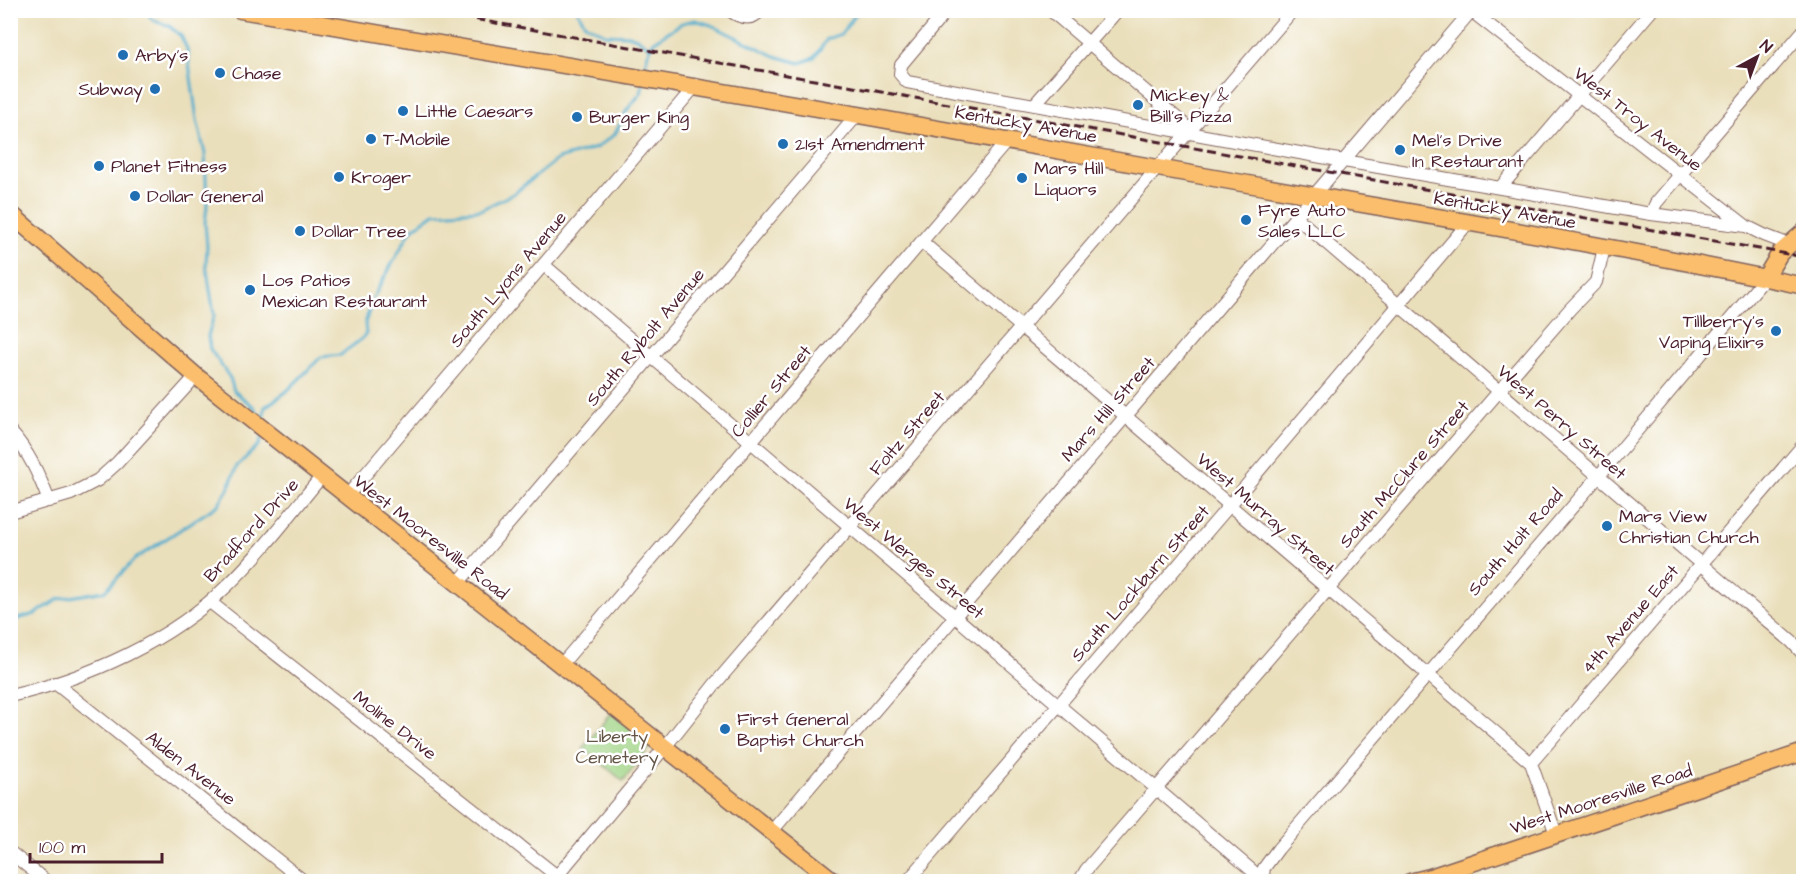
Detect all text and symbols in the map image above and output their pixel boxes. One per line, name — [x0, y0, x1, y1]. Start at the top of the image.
north arrow — [1727, 27, 1787, 87]
text: N — [1755, 35, 1777, 58]
place label: Arby's — [135, 43, 188, 69]
marker: Arby's — [116, 48, 130, 62]
place label: Chase — [232, 61, 282, 86]
street label: West Troy Avenue — [1568, 61, 1707, 179]
marker: Chase — [213, 66, 227, 80]
place label: Subway — [79, 77, 143, 103]
marker: Subway — [148, 82, 162, 96]
place label: Mickey & Bill's Pizza — [1150, 83, 1232, 129]
marker: Mickey & Bill's Pizza — [1131, 98, 1145, 112]
place label: Little Caesars — [415, 99, 533, 124]
street label: Kentucky Avenue — [953, 100, 1099, 150]
marker: Little Caesars — [396, 104, 410, 118]
place label: Burger King — [589, 105, 689, 131]
marker: Burger King — [570, 110, 584, 124]
place label: T-Mobile — [383, 127, 450, 152]
place label: Mel's Drive In Restaurant — [1412, 128, 1524, 174]
marker: T-Mobile — [364, 132, 378, 146]
place label: 21st Amendment — [795, 132, 925, 157]
marker: 21st Amendment — [776, 137, 790, 151]
marker: Mel's Drive In Restaurant — [1393, 143, 1407, 157]
place label: Planet Fitness — [111, 154, 227, 179]
place label: Mars Hill Liquors — [1034, 156, 1104, 202]
marker: Planet Fitness — [92, 159, 106, 173]
place label: Kroger — [351, 165, 411, 191]
marker: Kroger — [332, 170, 346, 184]
marker: Mars Hill Liquors — [1015, 171, 1029, 185]
place label: Dollar General — [147, 184, 264, 209]
street label: Kentucky Avenue — [1432, 186, 1578, 236]
marker: Dollar General — [128, 189, 142, 203]
place label: Fyre Auto Sales LLC — [1258, 198, 1345, 244]
street label: South Lyons Avenue — [444, 206, 574, 353]
marker: Fyre Auto Sales LLC — [1239, 213, 1253, 227]
place label: Dollar Tree — [312, 219, 407, 244]
marker: Dollar Tree — [293, 224, 307, 238]
street label: South Rybolt Avenue — [580, 263, 711, 412]
place label: Los Patios Mexican Restaurant — [262, 268, 428, 314]
marker: Los Patios Mexican Restaurant — [243, 283, 257, 297]
place label: Tillberry's Vaping Elixirs — [1659, 309, 1764, 356]
marker: Tillberry's Vaping Elixirs — [1769, 324, 1783, 338]
street label: Collier Street — [725, 339, 818, 443]
street label: Mars Hill Street — [1056, 351, 1162, 467]
street label: West Perry Street — [1491, 359, 1632, 487]
street label: Foltz Street — [864, 385, 952, 481]
street label: South McClure Street — [1333, 395, 1476, 553]
street label: West Murray Street — [1190, 447, 1341, 583]
street label: West Mooresville Road — [348, 469, 513, 606]
street label: Bradford Drive — [198, 473, 305, 588]
street label: South Holt Road — [1462, 484, 1569, 601]
street label: West Werges Street — [837, 492, 990, 626]
street label: South Lockburn Street — [1065, 499, 1216, 667]
place label: Mars View Christian Church — [1619, 504, 1759, 550]
marker: Mars View Christian Church — [1600, 519, 1614, 533]
street label: 4th Avenue East — [1576, 559, 1685, 679]
street label: Moline Drive — [348, 685, 442, 766]
place label: First General Baptist Church — [737, 707, 864, 753]
marker: First General Baptist Church — [718, 722, 732, 736]
park label: Liberty Cemetery — [575, 724, 659, 771]
street label: Alden Avenue — [140, 725, 241, 812]
street label: West Mooresville Road — [1507, 758, 1695, 841]
scale bar — [30, 826, 162, 864]
text: 100 m — [39, 835, 85, 860]

